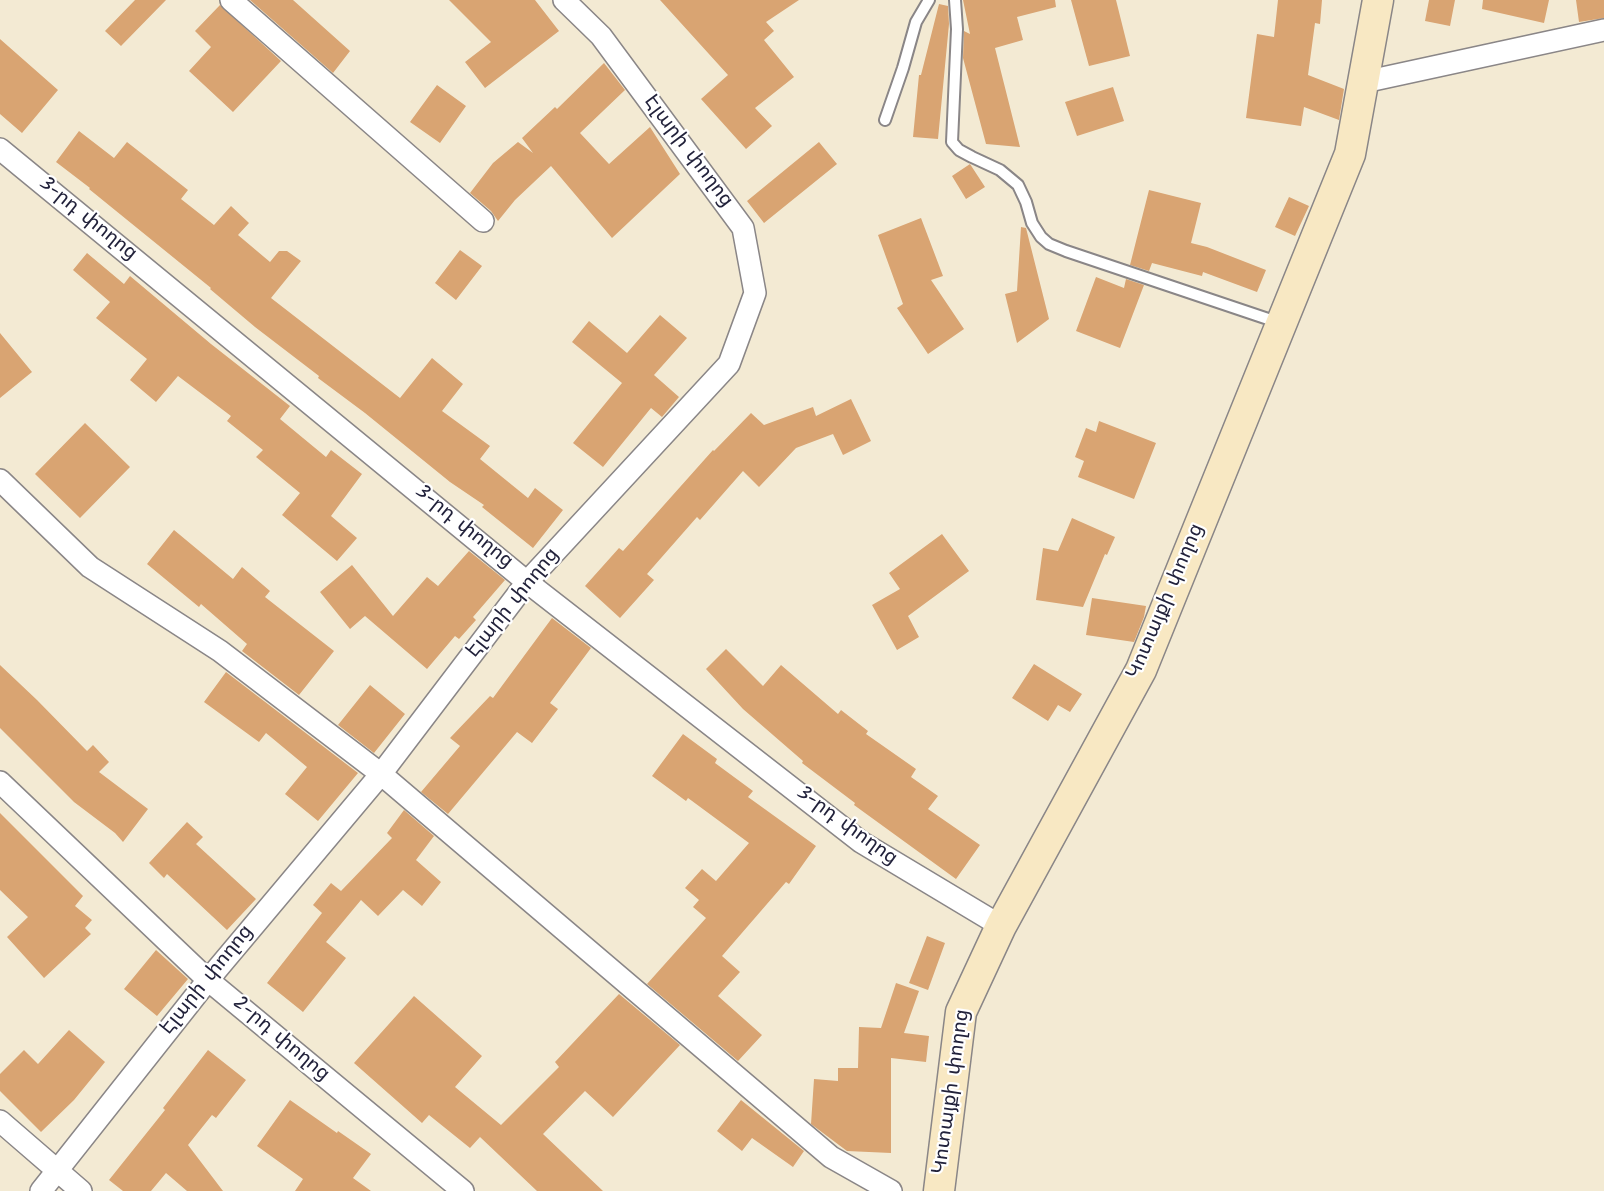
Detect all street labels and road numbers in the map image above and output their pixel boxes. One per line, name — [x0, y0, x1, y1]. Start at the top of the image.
street label: Էլարի փողոց — [637, 91, 737, 213]
street label: 3-րդ փողոց — [33, 173, 141, 267]
street label: 3-րդ փողոց — [409, 481, 517, 575]
street label: Կոտայքի փողոց — [1123, 521, 1211, 683]
street label: Էլարի փողոց — [462, 544, 566, 664]
street label: 3-րդ փողոց — [791, 782, 901, 872]
street label: Էլարի փողոց — [156, 921, 260, 1041]
street label: 2-րդ փողոց — [227, 992, 333, 1088]
street label: Կոտայքի փողոց — [930, 1008, 976, 1176]

